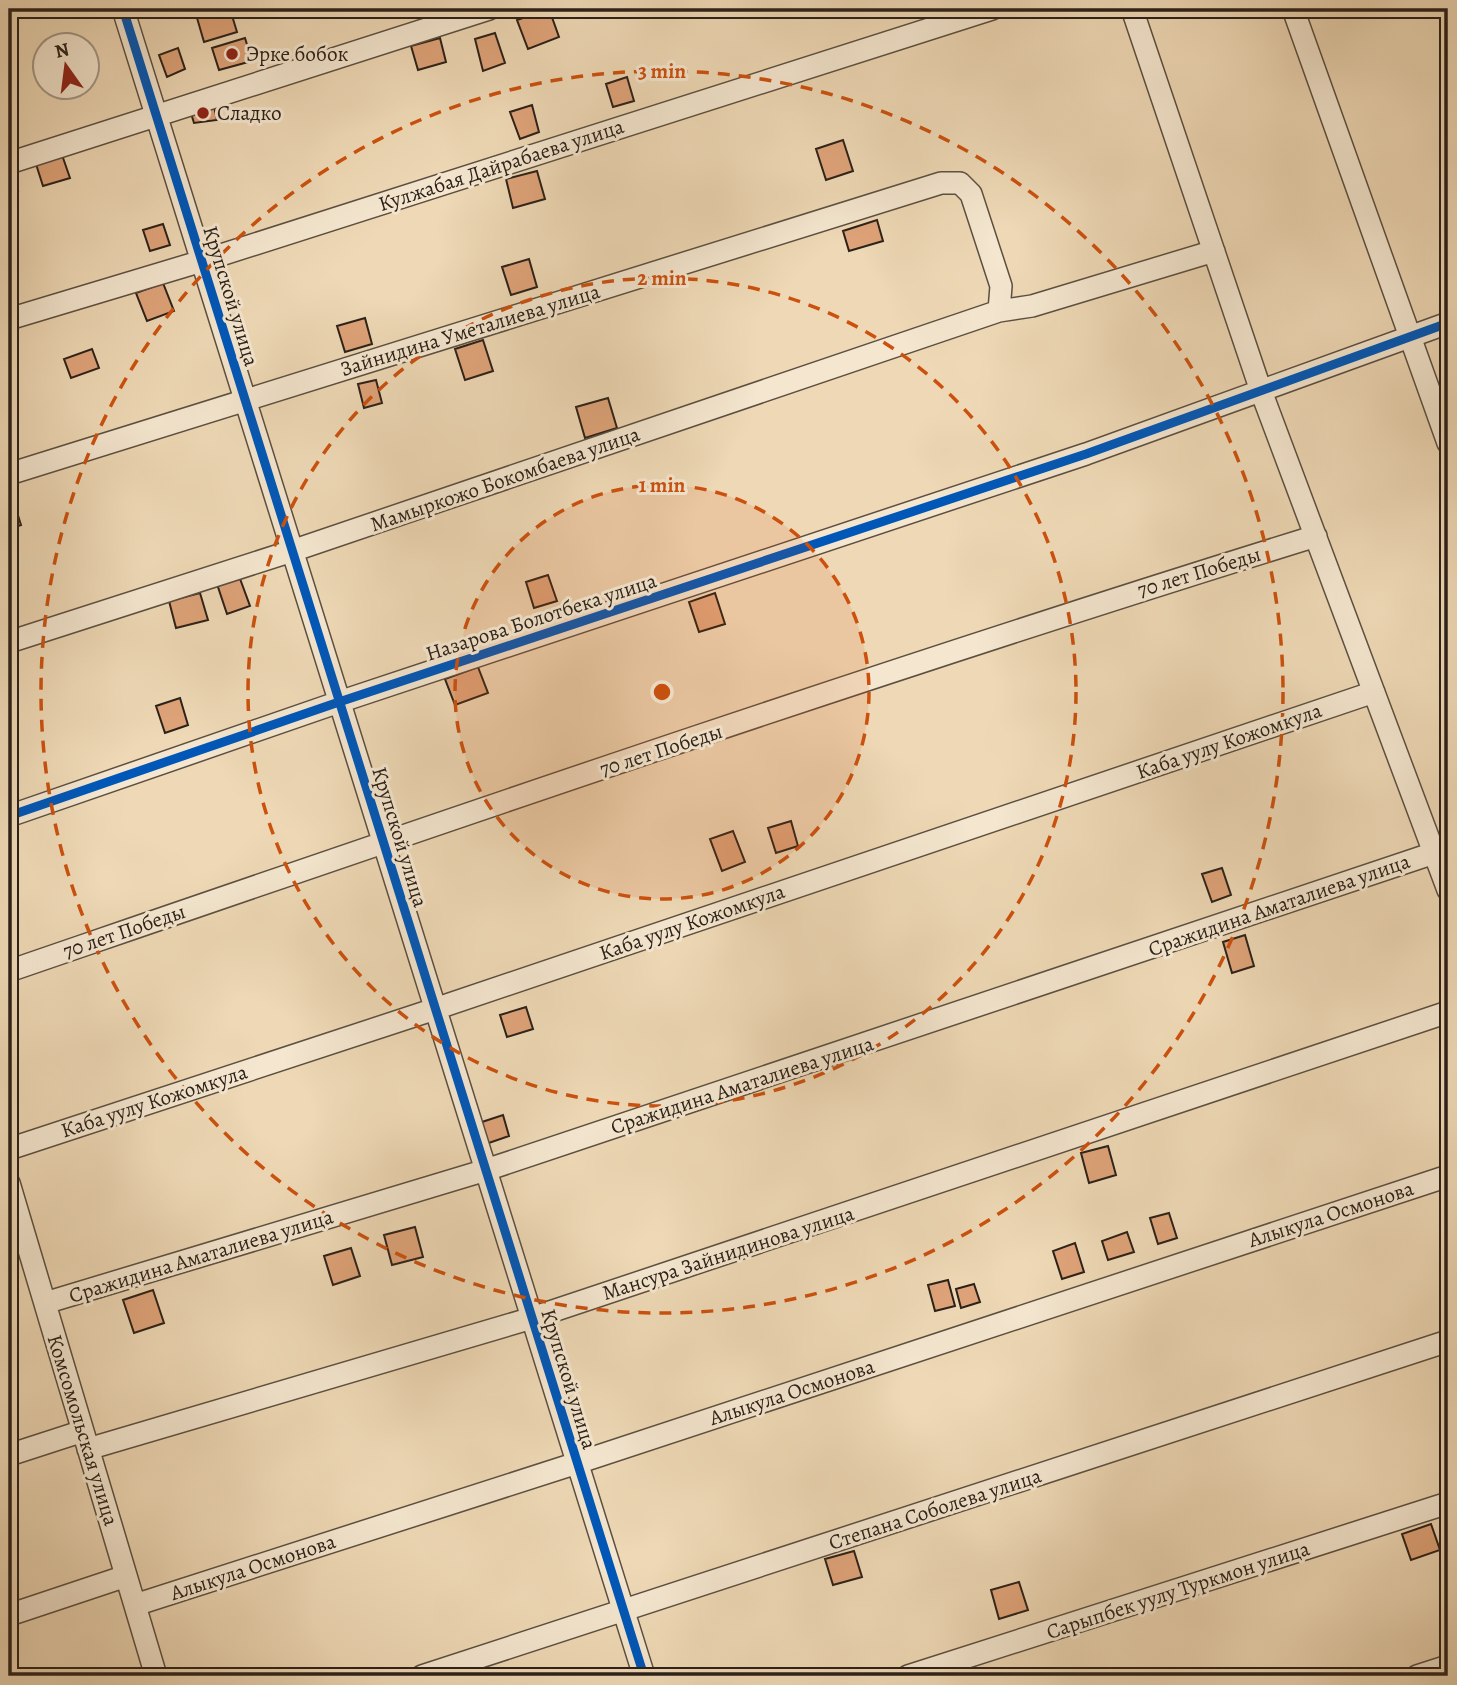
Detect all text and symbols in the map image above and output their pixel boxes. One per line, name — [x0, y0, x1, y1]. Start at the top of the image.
north arrow — [32, 32, 102, 102]
text: N — [52, 36, 72, 65]
place label: Эрке бобок — [246, 40, 349, 68]
marker: Эрке бобок — [224, 46, 240, 62]
text: 3 min — [638, 57, 686, 85]
place label: Сладко — [217, 99, 282, 127]
marker: Сладко — [195, 105, 211, 121]
street label: Кулжабая Дайрабаева улица — [375, 112, 628, 218]
street label: Крупской улица — [196, 222, 266, 370]
text: 2 min — [637, 264, 687, 292]
street label: Зайнидина Уметалиева улица — [337, 277, 603, 383]
street label: Мамыркожо Бокомбаева улица — [367, 420, 644, 538]
text: 1 min — [639, 471, 686, 499]
street label: 70 лет Победы — [1134, 540, 1264, 604]
street label: Назарова Болотбека улица — [422, 566, 660, 668]
centre of rings — [650, 680, 674, 704]
street label: Каба уулу Кожомкула — [1133, 696, 1326, 786]
street label: 70 лет Победы — [596, 717, 726, 783]
street label: Крупской улица — [365, 763, 435, 911]
street label: Сражидина Аматалиева улица — [1144, 847, 1414, 963]
street label: Каба уулу Кожомкула — [596, 877, 789, 967]
street label: 70 лет Победы — [59, 897, 189, 965]
street label: Сражидина Аматалиева улица — [607, 1029, 877, 1141]
street label: Каба уулу Кожомкула — [57, 1058, 251, 1144]
street label: Алыкула Осмонова — [1244, 1174, 1418, 1254]
street label: Мансура Зайнидинова улица — [598, 1199, 858, 1307]
street label: Сражидина Аматалиева улица — [65, 1202, 337, 1310]
street label: Крупской улица — [534, 1305, 604, 1453]
street label: Комсомольская улица — [41, 1331, 125, 1529]
street label: Алыкула Осмонова — [705, 1352, 879, 1432]
street label: Степана Соболева улица — [825, 1461, 1045, 1557]
street label: Алыкула Осмонова — [166, 1527, 340, 1607]
street label: Сарыпбек уулу Туркмон улица — [1043, 1534, 1313, 1646]

